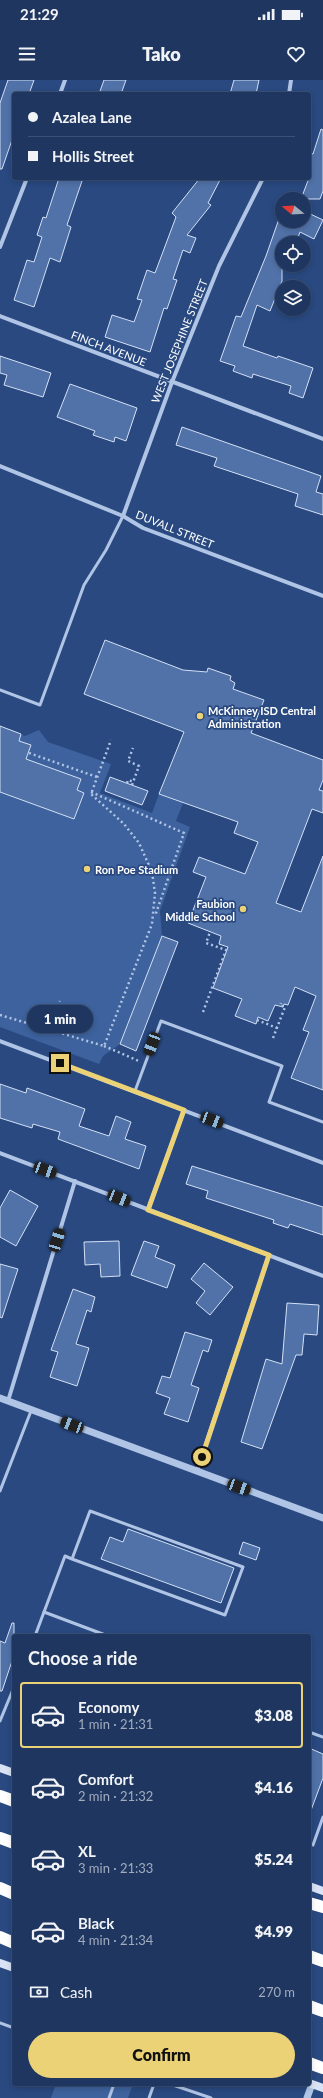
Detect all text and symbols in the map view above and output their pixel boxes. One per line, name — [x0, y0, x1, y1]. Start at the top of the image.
text: 21:29 — [20, 5, 59, 23]
icon: menu — [16, 43, 38, 65]
text: Tako — [142, 43, 181, 65]
icon: heart — [285, 43, 307, 65]
text: Azalea Lane — [52, 108, 132, 126]
text: Hollis Street — [52, 147, 134, 165]
north arrow — [275, 192, 311, 228]
map controls — [275, 192, 311, 316]
button: locate — [275, 236, 311, 272]
street label: WEST JOSEPHINE STREET — [148, 277, 210, 405]
button: layers — [275, 280, 311, 316]
street label: FINCH AVENUE — [70, 328, 148, 368]
street label: DUVALL STREET — [134, 507, 216, 551]
place label: McKinney ISD Central Administration — [207, 704, 316, 730]
marker: McKinney ISD Central Administration — [195, 711, 205, 721]
place label: Ron Poe Stadium — [95, 863, 178, 876]
marker: Ron Poe Stadium — [82, 864, 92, 874]
place label: Faubion Middle School — [165, 897, 235, 923]
marker: Faubion Middle School — [238, 904, 248, 914]
callout: 1 min — [27, 1005, 93, 1033]
text: 1 min — [44, 1011, 76, 1027]
car — [142, 1031, 162, 1057]
route end — [51, 1054, 69, 1072]
car — [199, 1110, 225, 1130]
car — [32, 1160, 58, 1180]
car — [106, 1188, 132, 1208]
car — [48, 1227, 66, 1253]
car — [59, 1415, 85, 1435]
route start — [193, 1448, 211, 1466]
car — [226, 1477, 252, 1497]
text: Choose a ride — [28, 1647, 137, 1669]
icon: car — [30, 1697, 66, 1733]
text: Economy — [78, 1698, 139, 1716]
text: $3.08 — [255, 1706, 293, 1724]
text: 1 min · 21:31 — [78, 1716, 153, 1732]
icon: car — [30, 1769, 66, 1805]
text: Comfort — [78, 1770, 134, 1788]
text: $4.16 — [255, 1778, 293, 1796]
text: 2 min · 21:32 — [78, 1788, 153, 1804]
icon: car — [30, 1841, 66, 1877]
text: XL — [78, 1842, 96, 1860]
text: $5.24 — [255, 1850, 293, 1868]
text: 3 min · 21:33 — [78, 1860, 153, 1876]
icon: car — [30, 1913, 66, 1949]
text: Black — [78, 1914, 114, 1932]
text: $4.99 — [255, 1922, 293, 1940]
text: 4 min · 21:34 — [78, 1932, 153, 1948]
icon: cash — [28, 1981, 50, 2003]
text: Cash — [60, 1983, 92, 2001]
text: 270 m — [258, 1984, 295, 2000]
button: Confirm — [28, 2032, 295, 2078]

